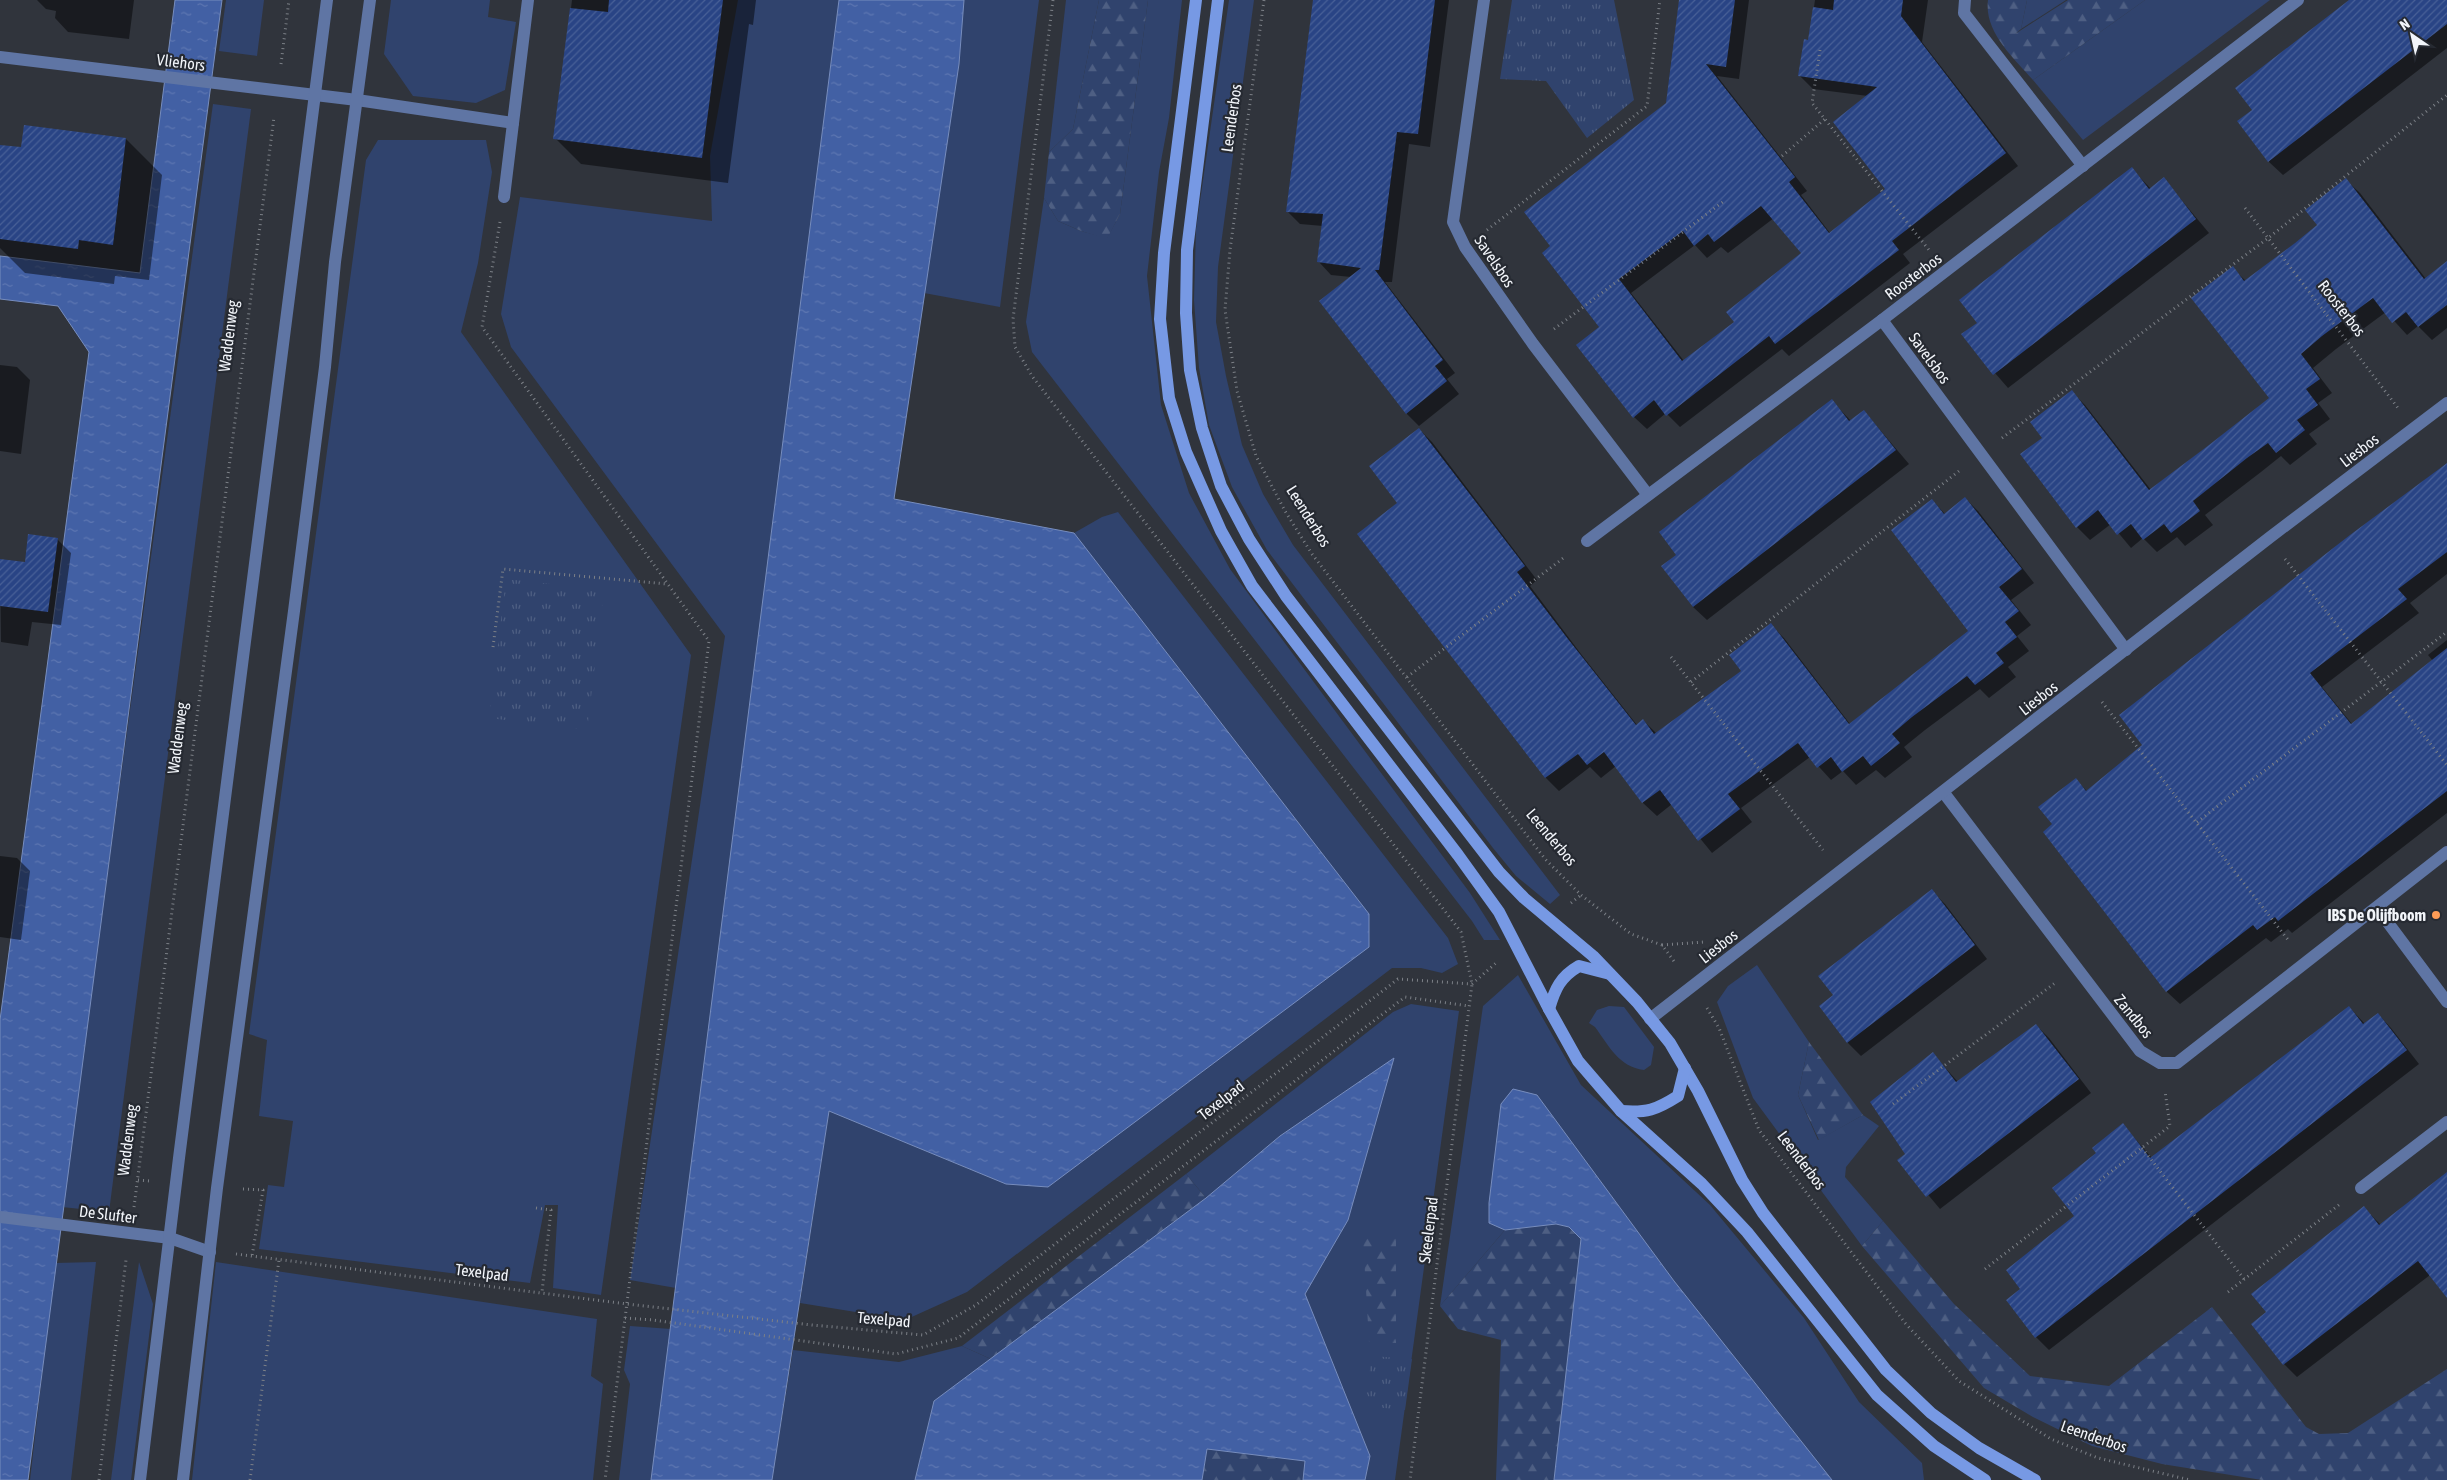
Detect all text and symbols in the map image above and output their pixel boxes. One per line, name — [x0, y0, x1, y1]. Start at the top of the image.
north arrow — [2387, 10, 2437, 60]
text: N — [2397, 15, 2413, 33]
street label: Vliehors — [156, 50, 207, 74]
street label: Leenderbos — [1217, 82, 1245, 153]
street label: Savelsbos — [1471, 232, 1519, 291]
street label: Roosterbos — [1881, 249, 1945, 303]
street label: Roosterbos — [2315, 277, 2370, 340]
street label: Waddenweg — [215, 299, 242, 373]
street label: Savelsbos — [1906, 329, 1955, 387]
street label: Liesbos — [2336, 430, 2382, 470]
street label: Leenderbos — [1283, 482, 1335, 550]
street label: Liesbos — [2015, 677, 2061, 718]
street label: Waddenweg — [164, 701, 191, 775]
street label: Leenderbos — [1523, 805, 1581, 869]
place label: IBS De Olijfboom — [2328, 906, 2426, 924]
marker: IBS De Olijfboom — [2430, 909, 2442, 921]
street label: Liesbos — [1695, 925, 1741, 966]
street label: Zandbos — [2111, 991, 2157, 1042]
street label: Texelpad — [1194, 1076, 1248, 1124]
street label: Waddenweg — [114, 1103, 141, 1177]
street label: Leenderbos — [1774, 1127, 1830, 1193]
street label: Skeelerpad — [1415, 1196, 1442, 1264]
street label: De Slufter — [78, 1202, 138, 1226]
street label: Texelpad — [454, 1260, 510, 1285]
street label: Texelpad — [856, 1308, 911, 1331]
street label: Leenderbos — [2059, 1416, 2130, 1456]

